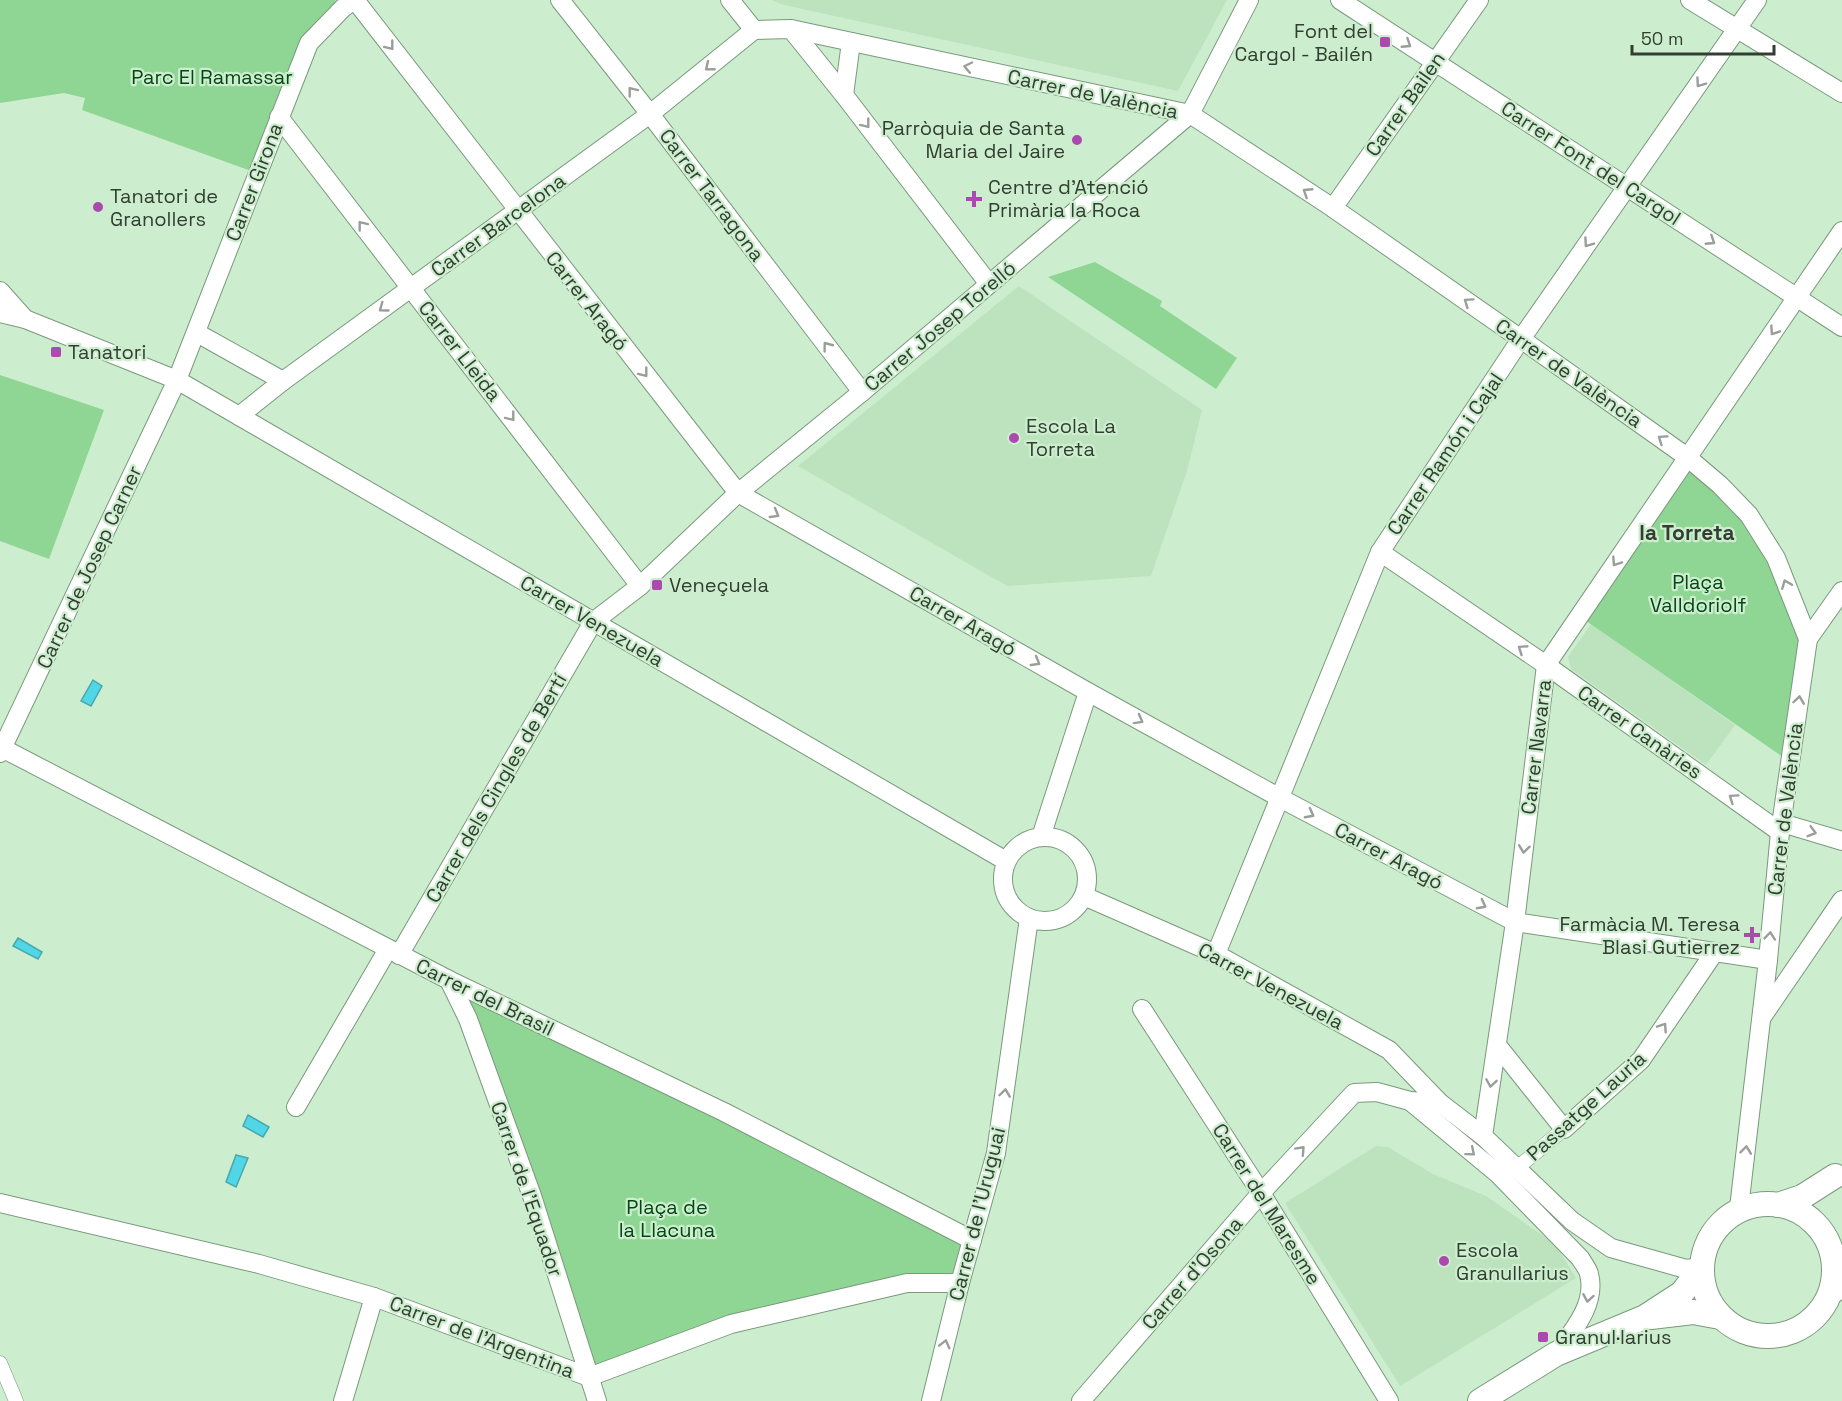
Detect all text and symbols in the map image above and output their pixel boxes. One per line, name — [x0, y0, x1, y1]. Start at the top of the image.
place label: Font del Cargol - Bailén — [1235, 18, 1373, 67]
scale bar — [1632, 18, 1774, 56]
text: 50 m — [1641, 27, 1683, 50]
marker: Font del Cargol - Bailén — [1378, 35, 1392, 49]
one-way arrow — [1400, 36, 1411, 47]
one-way arrow — [383, 40, 394, 51]
street label: Carrer Bailen — [1359, 46, 1451, 162]
one-way arrow — [704, 59, 715, 70]
one-way arrow — [963, 61, 973, 74]
street label: Carrer de València — [1005, 63, 1181, 125]
park label: Parc El Ramassar — [131, 64, 293, 90]
one-way arrow — [1696, 76, 1707, 87]
one-way arrow — [628, 87, 639, 98]
street label: Carrer Font del Cargol — [1496, 95, 1686, 231]
place label: Parròquia de Santa Maria del Jaire — [882, 115, 1065, 164]
one-way arrow — [859, 118, 870, 129]
street label: Carrer Girona — [219, 119, 289, 245]
street label: Carrer Tarragona — [654, 123, 770, 267]
marker: Parròquia de Santa Maria del Jaire — [1070, 133, 1084, 147]
street label: Carrer Barcelona — [426, 167, 570, 283]
place label: Centre d'Atenció Primària la Roca — [988, 174, 1149, 223]
place label: Tanatori de Granollers — [110, 183, 218, 232]
one-way arrow — [1303, 188, 1314, 199]
marker: Centre d'Atenció Primària la Roca — [965, 190, 983, 208]
marker: Tanatori de Granollers — [91, 200, 105, 214]
one-way arrow — [359, 220, 370, 231]
one-way arrow — [1704, 234, 1715, 245]
one-way arrow — [1584, 236, 1595, 247]
street label: Carrer Aragó — [540, 246, 634, 356]
street label: Carrer Josep Torelló — [859, 255, 1021, 397]
street label: Carrer Lleida — [413, 296, 507, 406]
one-way arrow — [1464, 298, 1475, 309]
one-way arrow — [379, 301, 390, 312]
street label: Carrer de València — [1490, 313, 1648, 433]
one-way arrow — [1770, 325, 1781, 336]
place label: Tanatori — [68, 339, 146, 365]
one-way arrow — [823, 341, 834, 352]
marker: Tanatori — [49, 345, 63, 359]
one-way arrow — [636, 367, 647, 378]
street label: Carrer Ramón i Cajal — [1381, 368, 1509, 540]
one-way arrow — [503, 411, 514, 422]
place label: Escola La Torreta — [1026, 413, 1116, 462]
marker: Escola La Torreta — [1007, 431, 1021, 445]
one-way arrow — [1657, 435, 1668, 446]
street label: Carrer de Josep Carner — [31, 461, 147, 673]
one-way arrow — [769, 507, 779, 519]
district label: la Torreta — [1639, 519, 1735, 546]
one-way arrow — [1612, 555, 1623, 566]
street label: Carrer Venezuela — [516, 569, 668, 673]
park label: Plaça Valldoriolf — [1650, 569, 1747, 618]
place label: Veneçuela — [669, 572, 769, 598]
marker: Veneçuela — [650, 578, 664, 592]
one-way arrow — [1781, 579, 1793, 590]
street label: Carrer Aragó — [905, 580, 1021, 662]
one-way arrow — [1518, 645, 1529, 656]
one-way arrow — [1029, 655, 1040, 667]
street label: Carrer dels Cingles de Bertí — [420, 669, 572, 907]
street label: Carrer Navarra — [1515, 678, 1557, 816]
street label: Carrer Canàries — [1573, 679, 1707, 785]
one-way arrow — [1793, 696, 1805, 705]
one-way arrow — [1133, 713, 1143, 724]
street label: Carrer de València — [1762, 721, 1808, 897]
one-way arrow — [1728, 794, 1739, 805]
one-way arrow — [1304, 807, 1314, 818]
street label: Carrer Aragó — [1330, 816, 1448, 896]
one-way arrow — [1806, 825, 1817, 837]
one-way arrow — [1518, 844, 1531, 853]
one-way arrow — [1476, 898, 1487, 909]
place label: Farmàcia M. Teresa Blasi Gutierrez — [1559, 911, 1740, 960]
marker: Farmàcia M. Teresa Blasi Gutierrez — [1745, 928, 1759, 942]
one-way arrow — [1763, 931, 1776, 940]
street label: Carrer Venezuela — [1194, 937, 1348, 1035]
street label: Carrer del Brasil — [412, 952, 558, 1042]
one-way arrow — [1656, 1023, 1667, 1034]
street label: Passatge Lauria — [1521, 1045, 1651, 1167]
one-way arrow — [1486, 1079, 1498, 1088]
one-way arrow — [998, 1089, 1010, 1098]
street label: Carrer de l'Equador — [485, 1098, 569, 1280]
street label: Carrer del Maresme — [1207, 1118, 1327, 1290]
street label: Carrer de l'Uruguai — [943, 1125, 1011, 1303]
one-way arrow — [1464, 1145, 1475, 1156]
one-way arrow — [1294, 1146, 1305, 1157]
one-way arrow — [1739, 1146, 1751, 1155]
park label: Plaça de la Llacuna — [619, 1194, 715, 1243]
street label: Carrer d'Osona — [1136, 1211, 1248, 1335]
place label: Escola Granullarius — [1456, 1237, 1569, 1286]
marker: Escola Granullarius — [1437, 1254, 1451, 1268]
street label: Carrer de l'Argentina — [386, 1290, 578, 1384]
one-way arrow — [1582, 1293, 1595, 1303]
place label: Granul·larius — [1555, 1324, 1672, 1350]
marker: Granul·larius — [1536, 1330, 1550, 1344]
one-way arrow — [938, 1339, 951, 1349]

